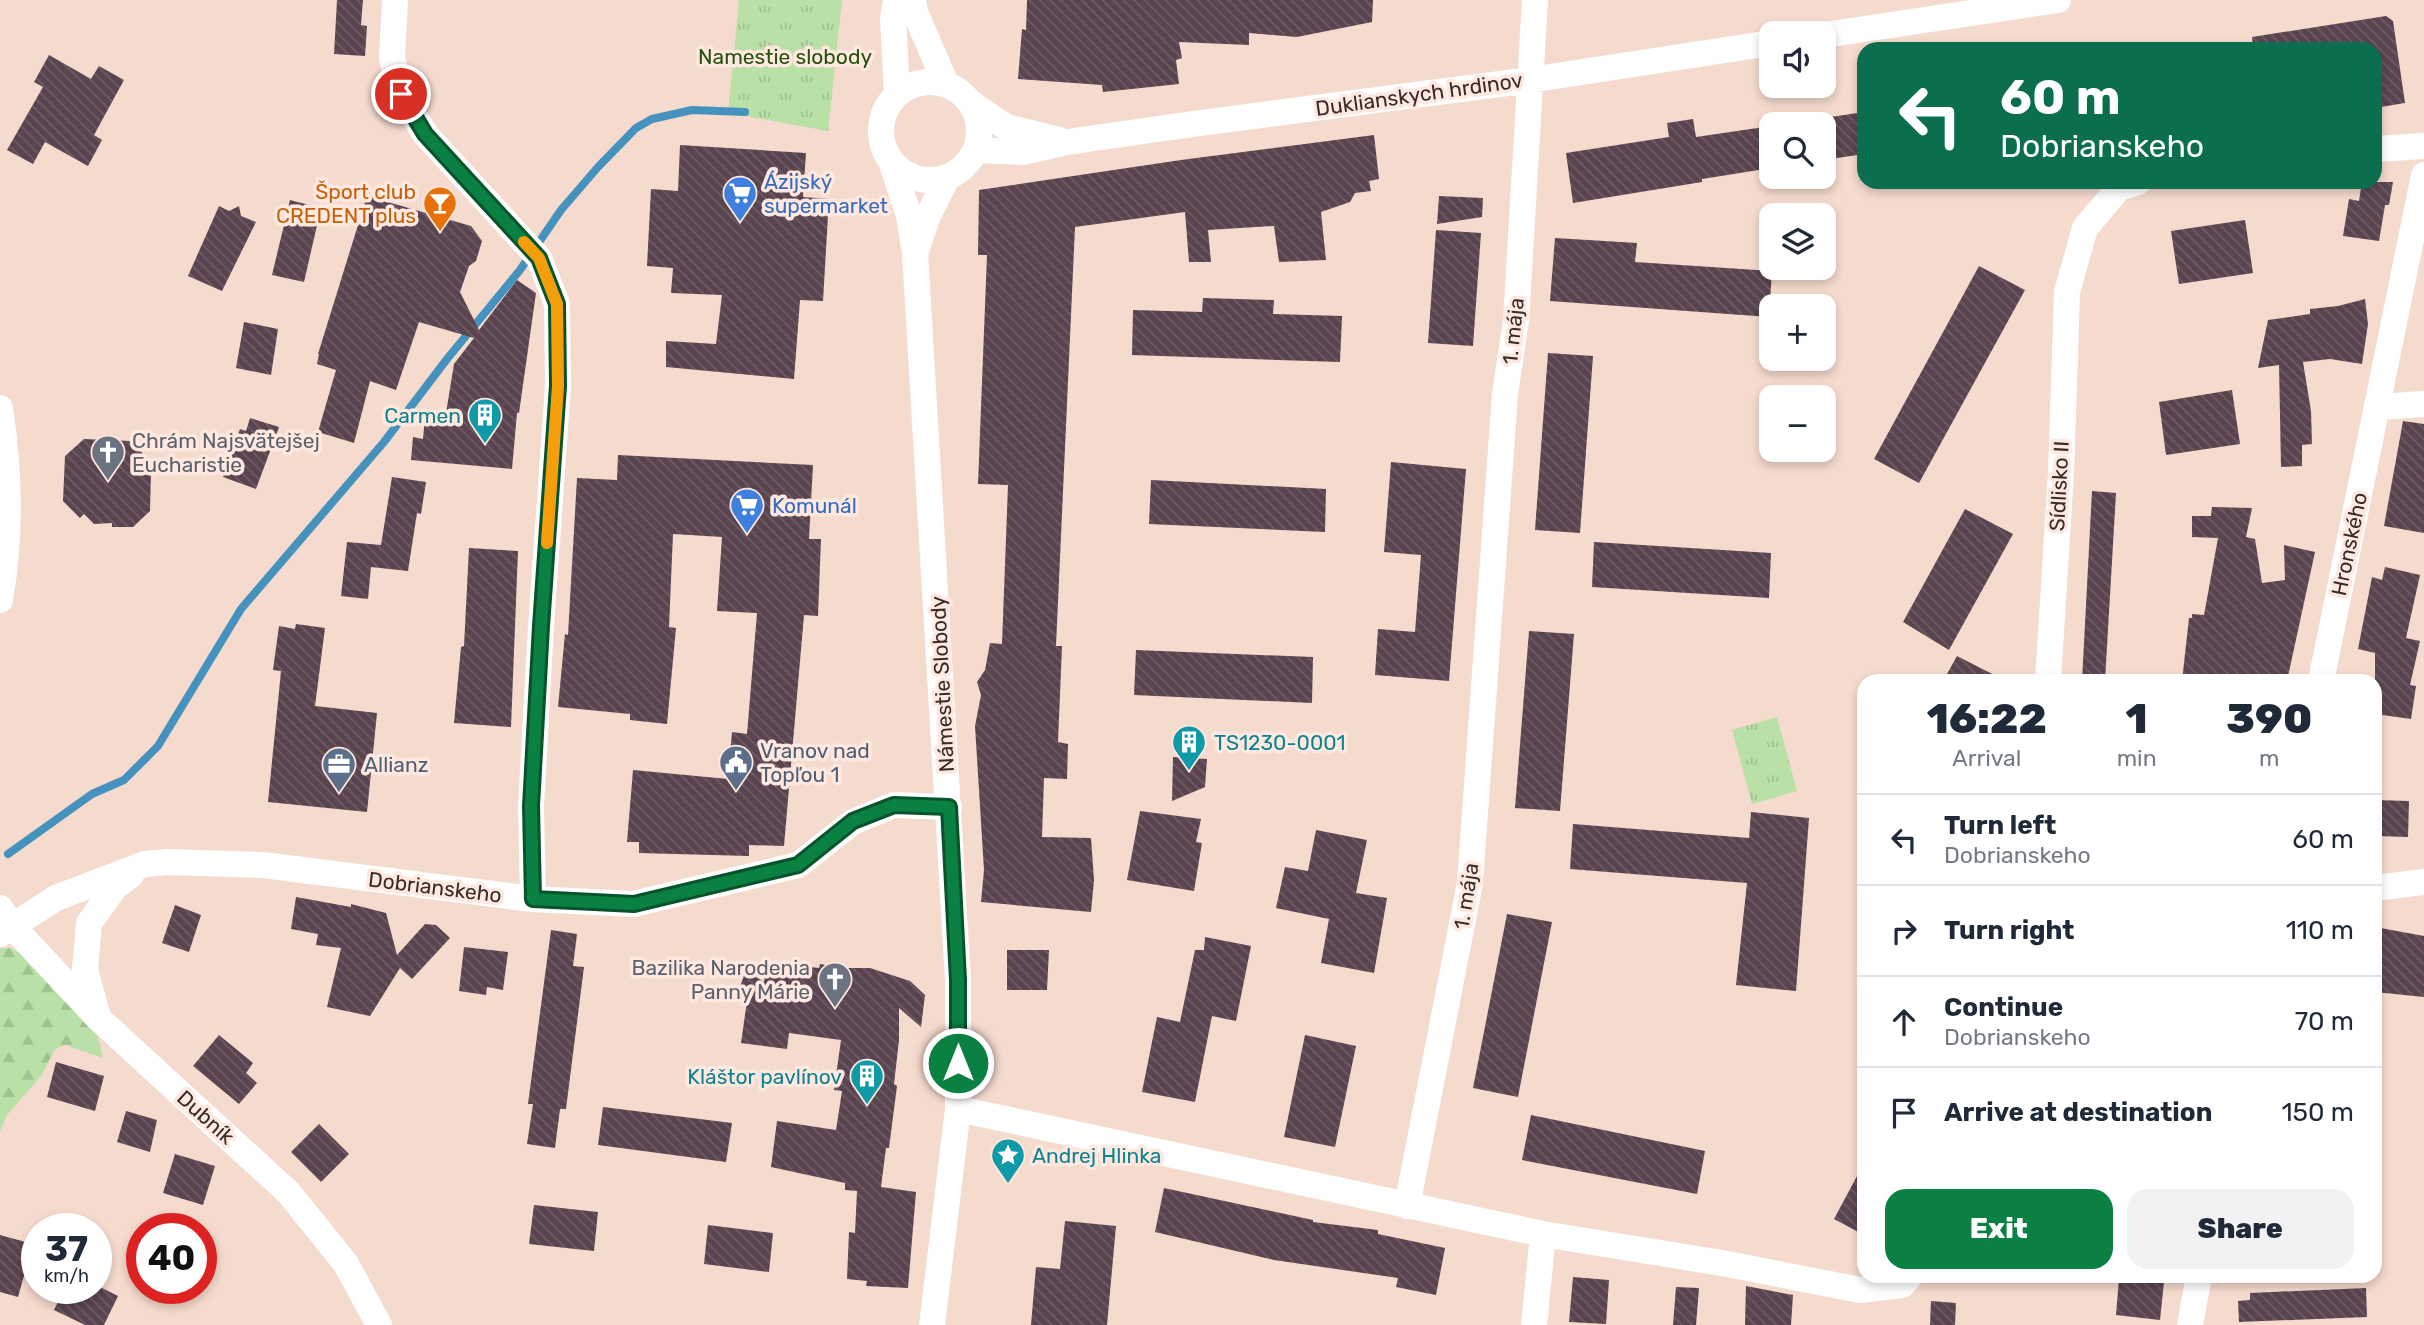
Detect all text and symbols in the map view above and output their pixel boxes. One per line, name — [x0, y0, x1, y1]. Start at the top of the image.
map controls — [1759, 21, 1836, 462]
button: sound — [1759, 21, 1836, 98]
park label: Namestie slobody — [698, 44, 872, 69]
pin — [371, 64, 431, 124]
street label: Duklianskych hrdinov — [1314, 67, 1524, 121]
text: 60 m — [2000, 68, 2121, 126]
icon: left — [1885, 70, 1976, 161]
icon: arrive — [382, 75, 420, 113]
button: search — [1759, 112, 1836, 189]
text: Dobrianskeho — [2000, 127, 2204, 165]
place label: Ázijský supermarket — [764, 169, 888, 218]
supermarket icon: Ázijský supermarket — [721, 174, 759, 223]
place label: Šport club CREDENT plus — [276, 179, 416, 228]
bar icon: Šport club CREDENT plus — [421, 184, 459, 233]
button: layers — [1759, 203, 1836, 280]
button: + — [1759, 294, 1836, 371]
street label: 1. mája — [1497, 296, 1529, 366]
button: − — [1759, 385, 1836, 462]
building icon: Carmen — [466, 396, 504, 445]
place label: Carmen — [384, 403, 461, 428]
place label: Chrám Najsvätejšej Eucharistie — [132, 428, 320, 477]
church icon: Chrám Najsvätejšej Eucharistie — [89, 433, 127, 482]
street label: Sídlisko II — [2044, 440, 2074, 532]
supermarket icon: Komunál — [728, 486, 766, 535]
street label: Hronského — [2326, 490, 2372, 598]
place label: Komunál — [772, 493, 857, 518]
street label: Námestie Slobody — [925, 595, 959, 773]
text: 16:22 — [1927, 694, 2047, 744]
text: 1 — [2126, 694, 2148, 744]
text: 390 — [2226, 694, 2312, 744]
building icon: TS1230-0001 — [1170, 723, 1208, 772]
place label: TS1230-0001 — [1214, 730, 1346, 755]
place label: Vranov nad Topľou 1 — [760, 738, 870, 787]
public building icon: Vranov nad Topľou 1 — [717, 743, 755, 792]
text: Arrival — [1952, 744, 2021, 772]
text: min — [2117, 744, 2157, 772]
text: m — [2259, 744, 2280, 772]
office icon: Allianz — [320, 745, 358, 794]
place label: Allianz — [364, 752, 428, 777]
text: Turn left — [1944, 810, 2056, 841]
icon: left — [1885, 821, 1923, 859]
text: 60 m — [2292, 824, 2354, 855]
text: Dobrianskeho — [1944, 841, 2091, 869]
street label: 1. mája — [1448, 861, 1484, 931]
street label: Dobrianskeho — [367, 866, 503, 908]
icon: right — [1885, 912, 1923, 950]
text: Turn right — [1944, 915, 2074, 946]
text: 110 m — [2286, 915, 2354, 946]
place label: Bazilika Narodenia Panny Márie — [631, 955, 810, 1004]
church icon: Bazilika Narodenia Panny Márie — [816, 960, 854, 1009]
text: Continue — [1944, 992, 2063, 1023]
icon: ahead — [1885, 1003, 1923, 1041]
text: 70 m — [2295, 1006, 2354, 1037]
text: Dobrianskeho — [1944, 1023, 2091, 1051]
position arrow — [921, 1026, 995, 1100]
building icon: Kláštor pavlínov — [848, 1057, 886, 1106]
place label: Kláštor pavlínov — [687, 1064, 842, 1089]
street label: Dubník — [172, 1085, 240, 1149]
icon: arrive — [1885, 1094, 1923, 1132]
text: Arrive at destination — [1944, 1097, 2212, 1128]
text: 150 m — [2281, 1097, 2354, 1128]
place icon: Andrej Hlinka — [989, 1136, 1027, 1185]
place label: Andrej Hlinka — [1032, 1143, 1161, 1168]
button: Exit — [1885, 1189, 2113, 1269]
button: Share — [2127, 1189, 2354, 1269]
speed limit sign: 40 — [126, 1213, 217, 1304]
text: 37 — [45, 1228, 88, 1270]
text: km/h — [44, 1265, 89, 1287]

